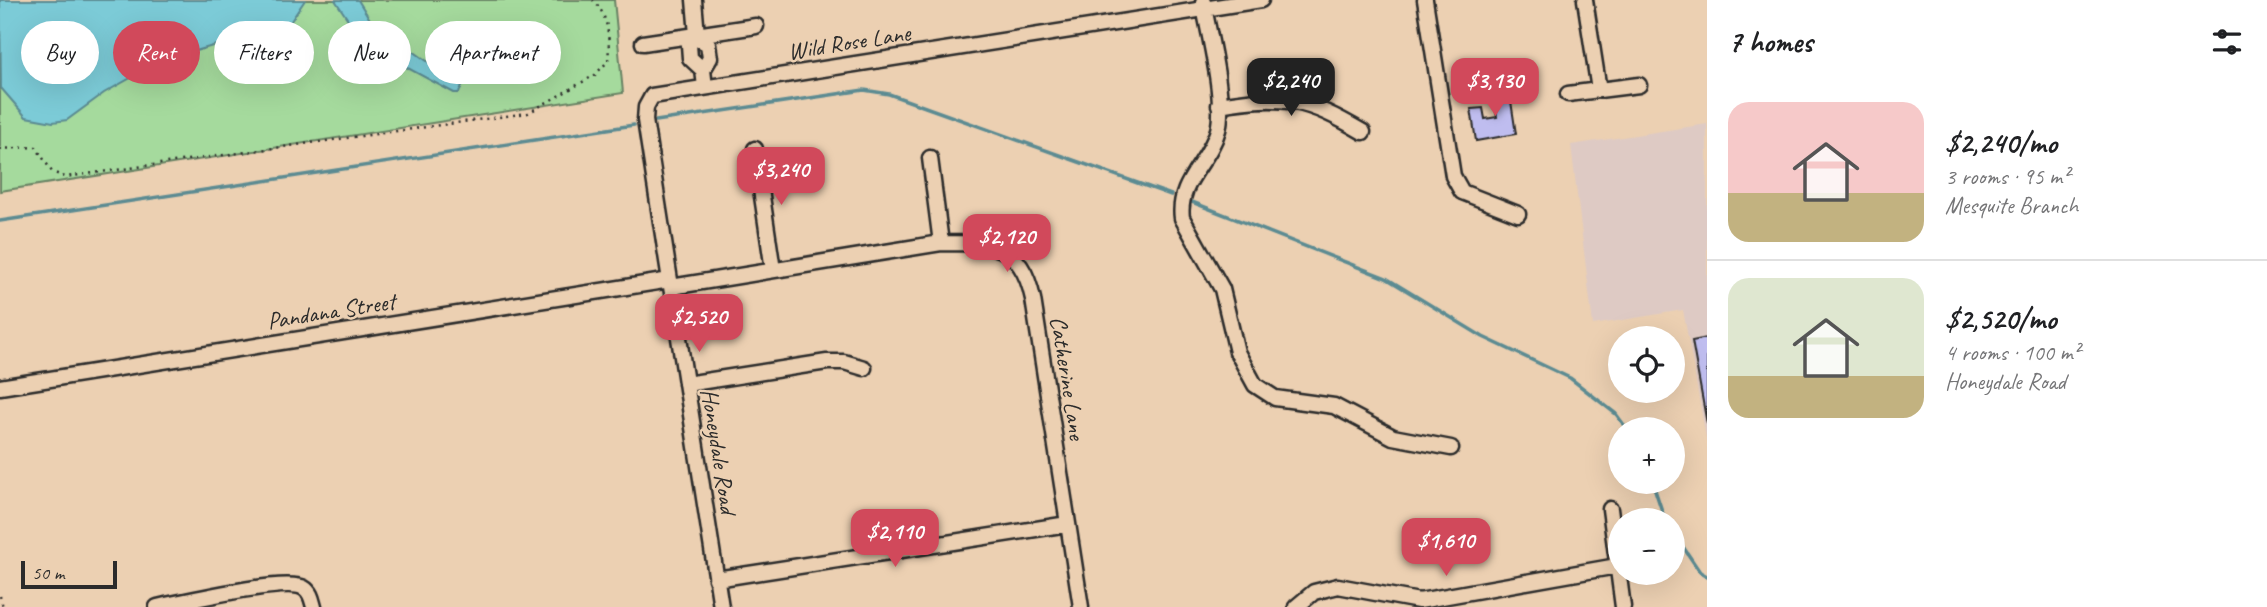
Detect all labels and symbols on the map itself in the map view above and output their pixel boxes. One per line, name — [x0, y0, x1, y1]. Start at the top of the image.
street label: Wild Rose Lane — [786, 17, 914, 66]
pin: $2,240 — [1234, 58, 1348, 118]
pin: $3,130 — [1438, 58, 1552, 118]
pin: $3,240 — [724, 148, 838, 207]
pin: $2,120 — [950, 215, 1064, 274]
street label: Pandana Street — [265, 286, 400, 336]
pin: $2,520 — [642, 294, 756, 354]
street label: Catherine Lane — [1043, 314, 1093, 444]
street label: Honeydale Road — [694, 386, 744, 519]
pin: $2,110 — [838, 510, 952, 569]
pin: $1,610 — [1389, 518, 1503, 578]
scale bar — [21, 558, 117, 590]

